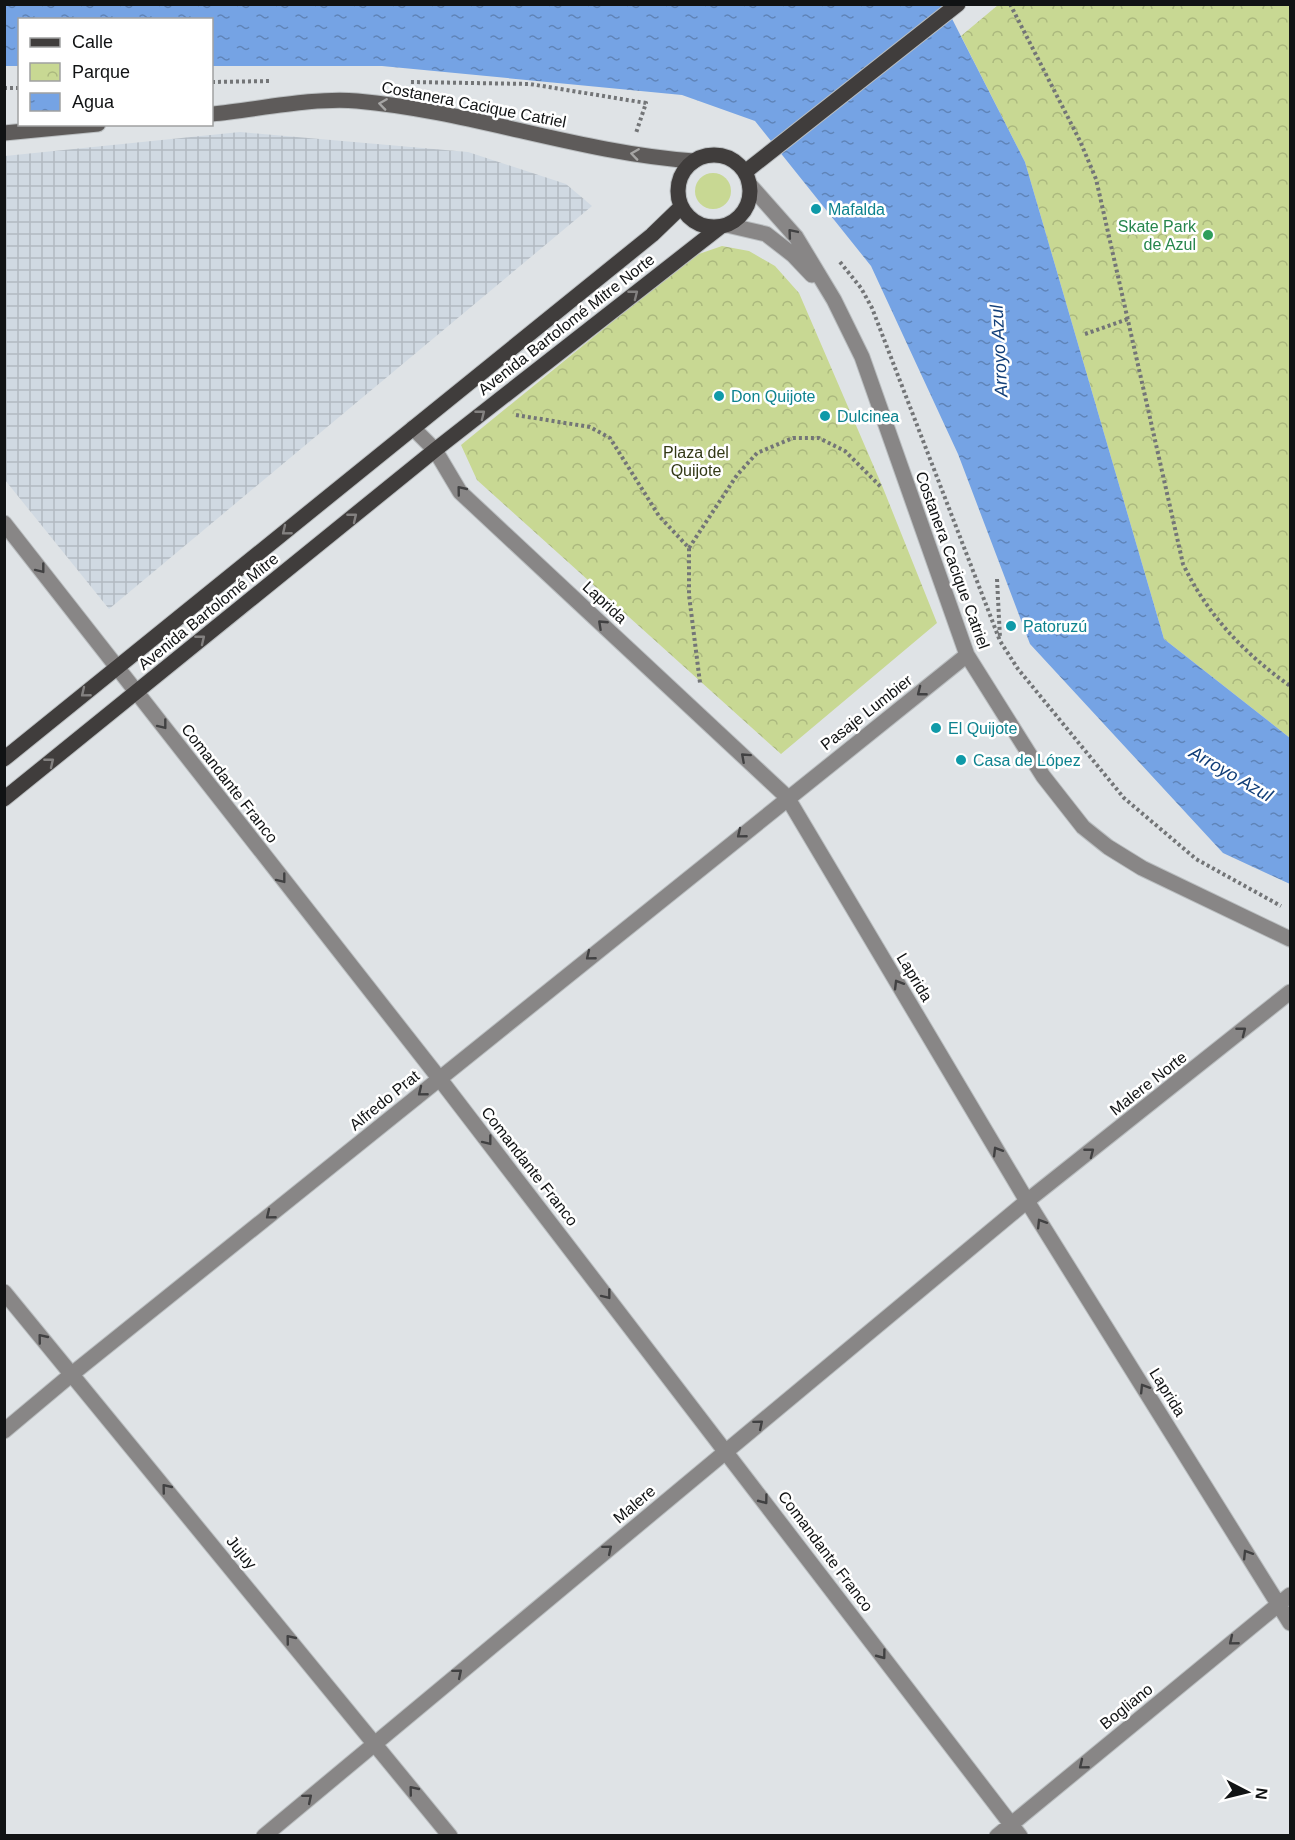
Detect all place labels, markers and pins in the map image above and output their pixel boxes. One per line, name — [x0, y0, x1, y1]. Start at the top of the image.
place label: Mafalda — [828, 201, 885, 218]
marker: Mafalda — [809, 202, 823, 216]
place label: Skate Park de Azul — [1118, 218, 1197, 253]
marker: Skate Park de Azul — [1201, 228, 1215, 242]
place label: Don Quijote — [731, 388, 816, 405]
marker: Don Quijote — [712, 389, 726, 403]
place label: Dulcinea — [837, 408, 899, 425]
marker: Dulcinea — [818, 409, 832, 423]
place label: Patoruzú — [1023, 618, 1087, 635]
marker: Patoruzú — [1004, 619, 1018, 633]
place label: El Quijote — [948, 720, 1017, 737]
marker: El Quijote — [929, 721, 943, 735]
place label: Casa de López — [973, 752, 1081, 769]
marker: Casa de López — [954, 753, 968, 767]

